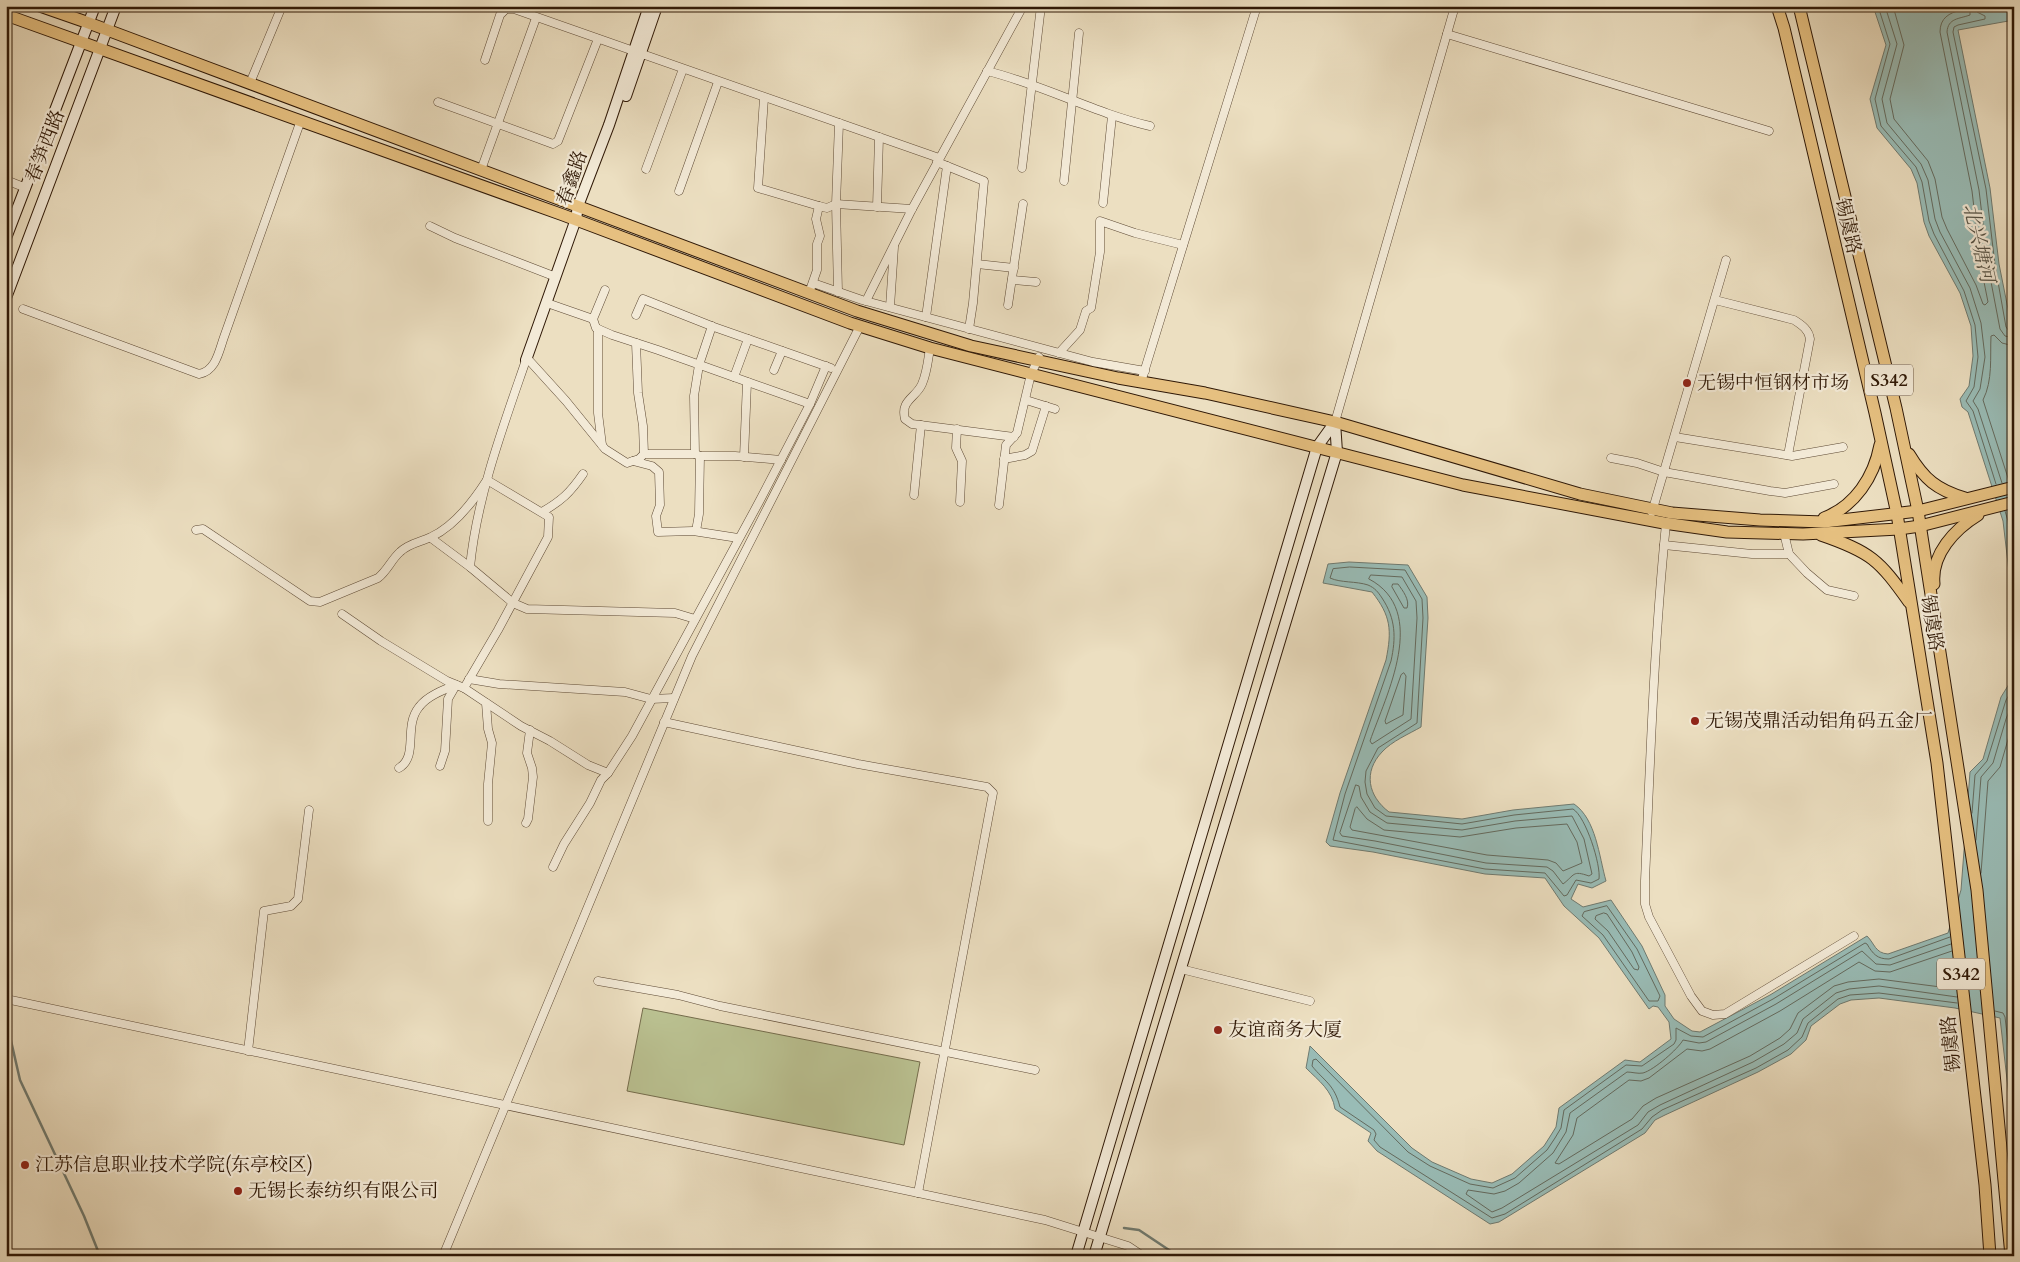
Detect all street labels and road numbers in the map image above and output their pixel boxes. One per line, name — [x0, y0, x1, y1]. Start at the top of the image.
street label: 春笋西路 — [19, 106, 71, 186]
street label: 春鑫路 — [550, 147, 594, 209]
street label: 锡虞路 — [1829, 195, 1867, 257]
road number: S342 — [1865, 364, 1913, 396]
street label: 锡虞路 — [1915, 593, 1949, 653]
road number: S342 — [1937, 959, 1985, 990]
street label: 锡虞路 — [1935, 1014, 1967, 1074]

